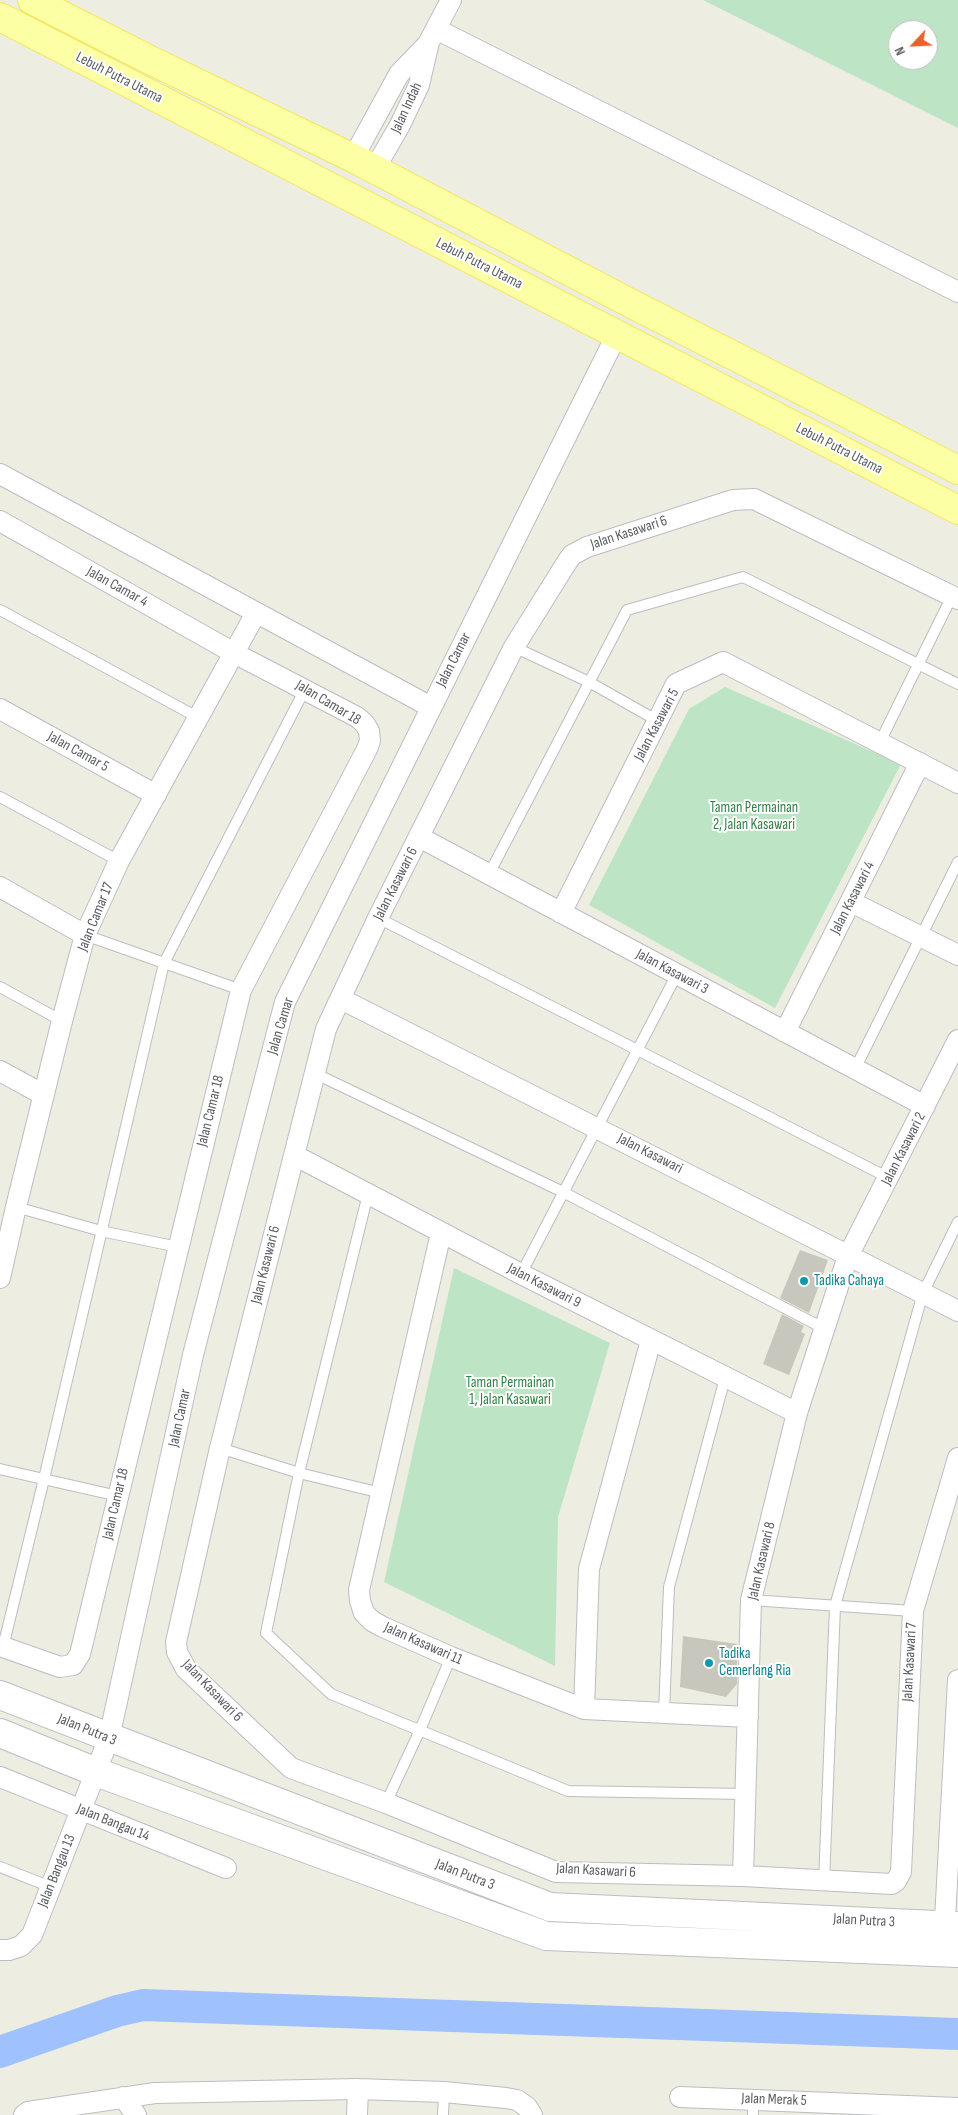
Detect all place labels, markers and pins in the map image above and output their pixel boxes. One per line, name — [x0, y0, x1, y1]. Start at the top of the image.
place label: Tadika Cahaya — [814, 1272, 884, 1290]
marker: Tadika Cahaya — [798, 1275, 810, 1287]
place label: Tadika Cemerlang Ria — [719, 1645, 791, 1680]
marker: Tadika Cemerlang Ria — [703, 1657, 715, 1669]

